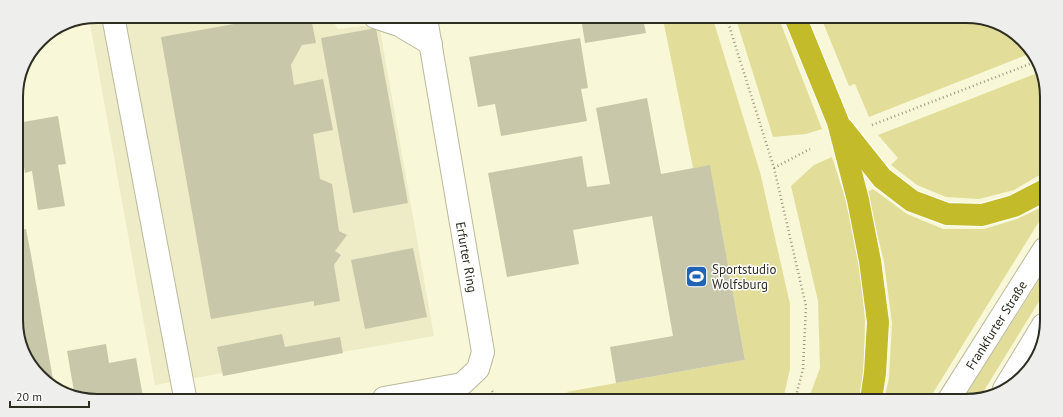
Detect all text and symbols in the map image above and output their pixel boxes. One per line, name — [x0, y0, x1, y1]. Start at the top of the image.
street label: Erfurter Ring — [452, 220, 481, 294]
place label: Sportstudio Wolfsburg — [712, 261, 776, 293]
sports icon: Sportstudio Wolfsburg — [683, 263, 709, 289]
street label: Frankfurter Straße — [962, 277, 1031, 373]
scale bar — [10, 383, 89, 409]
text: 20 m — [16, 389, 42, 404]

